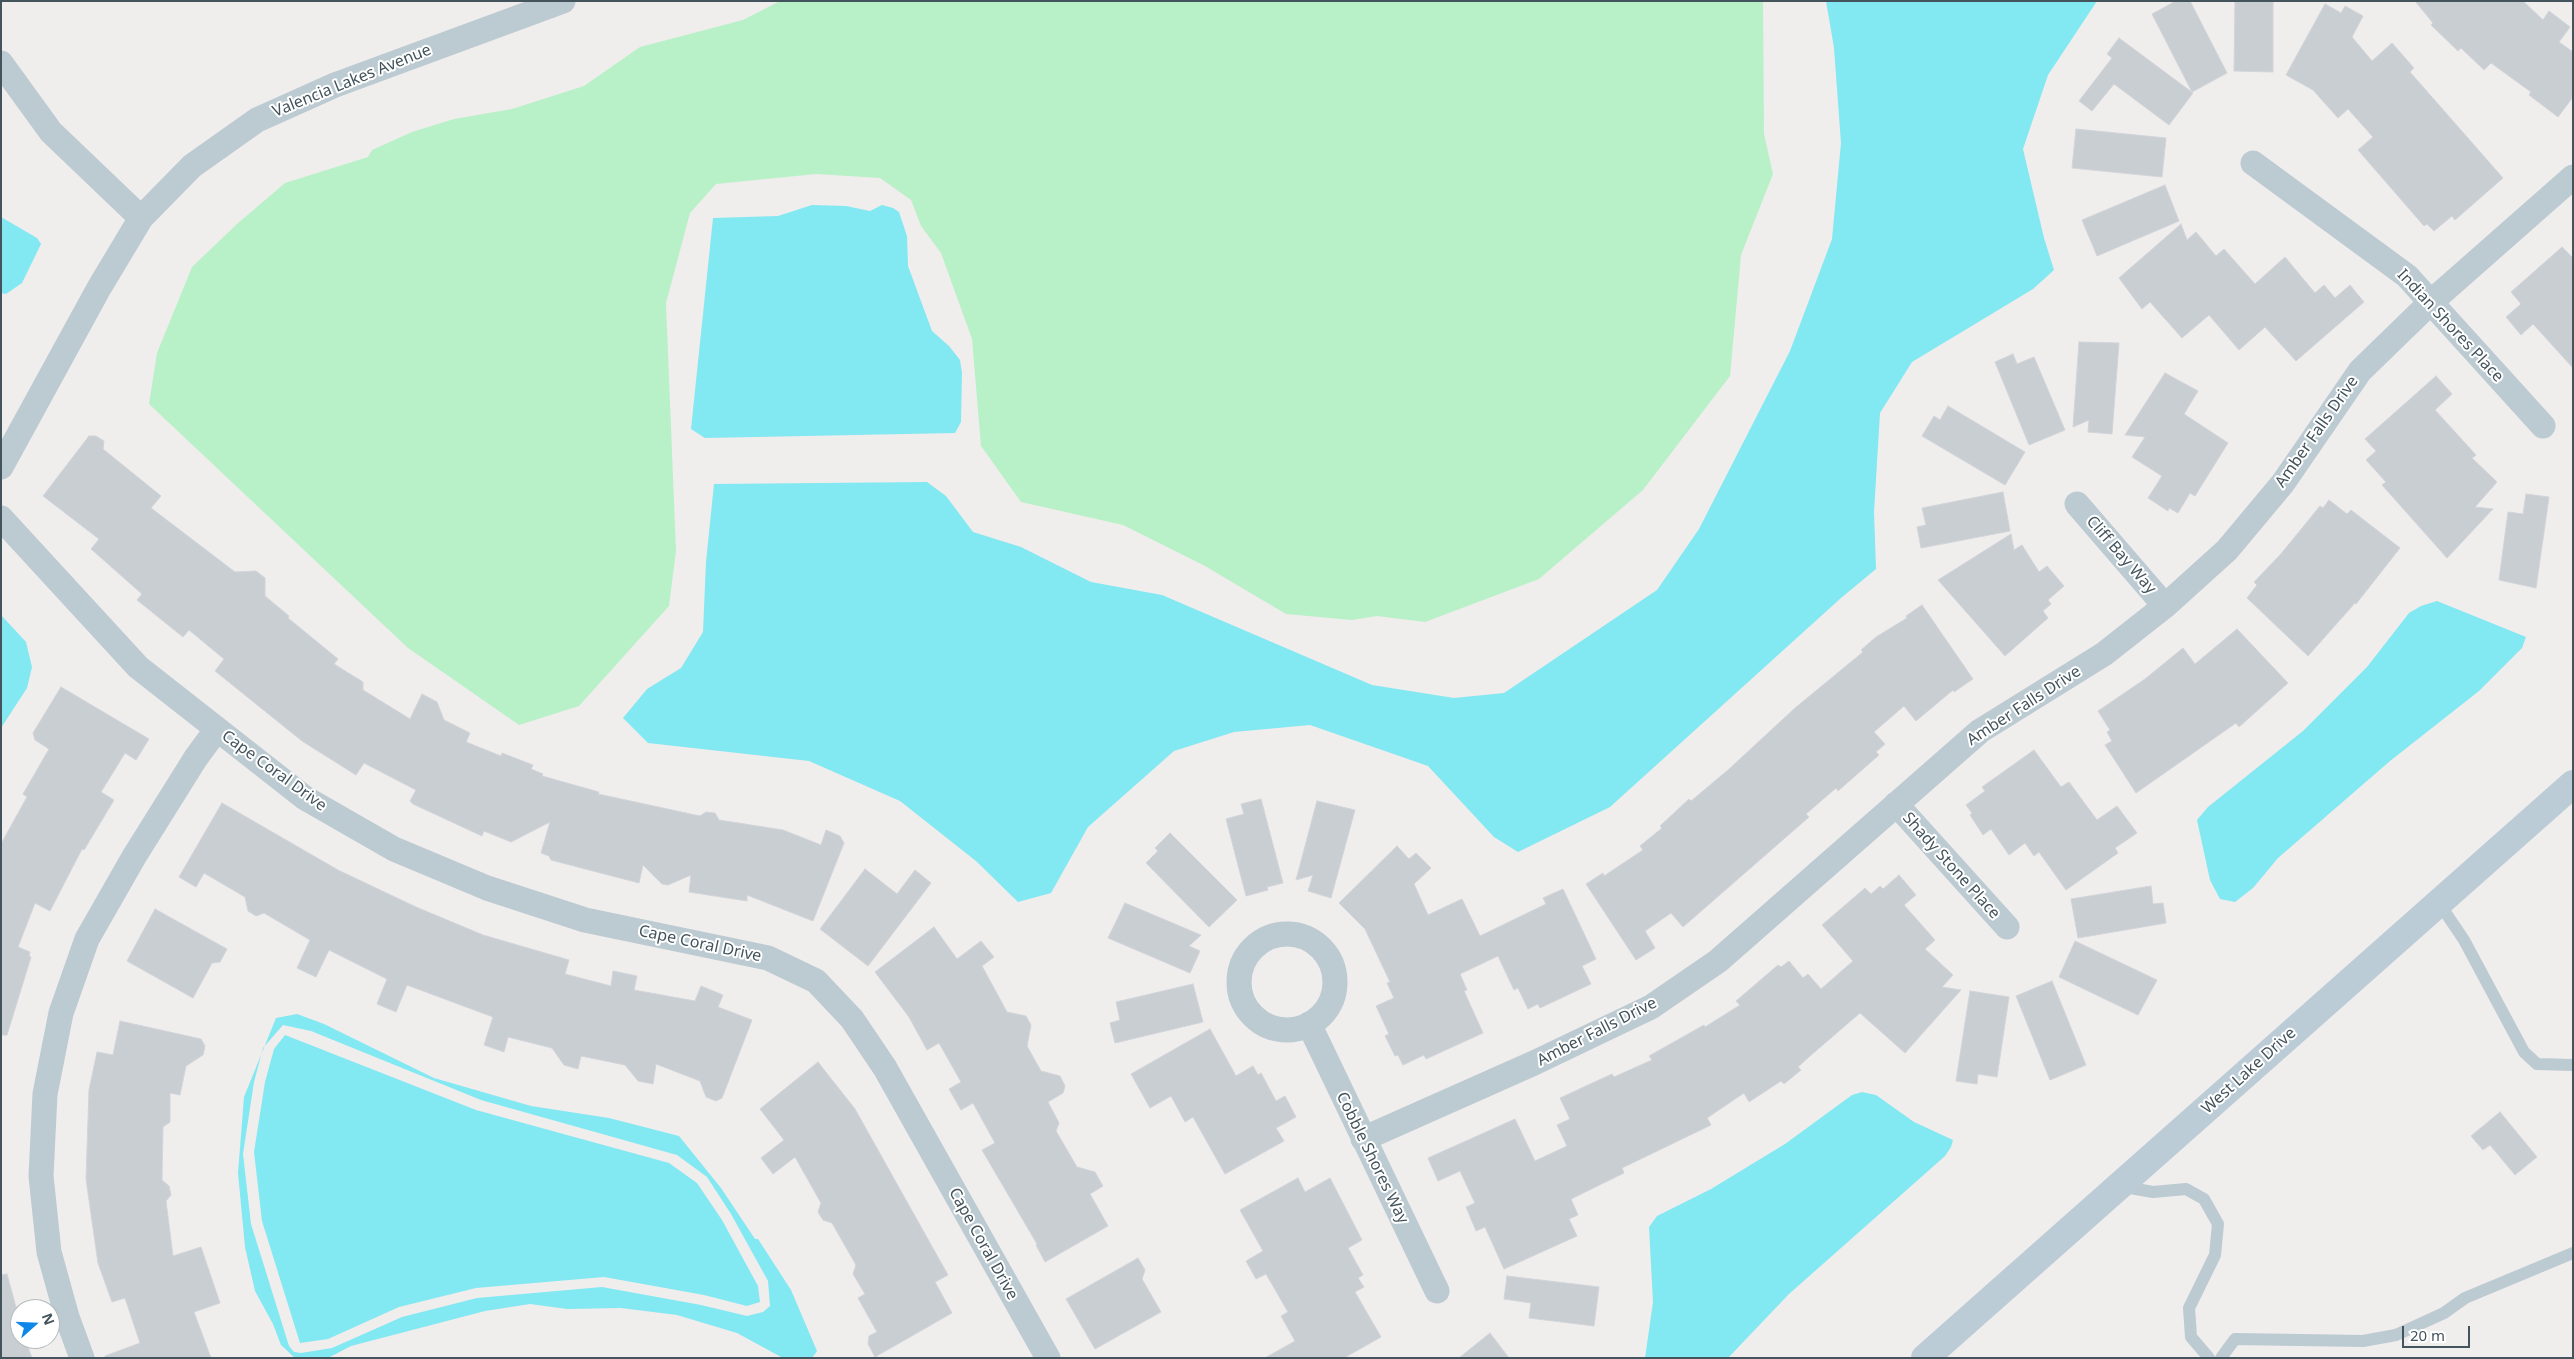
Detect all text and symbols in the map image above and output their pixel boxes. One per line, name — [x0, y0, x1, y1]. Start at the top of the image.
street label: Valencia Lakes Avenue — [270, 40, 434, 122]
street label: Indian Shores Place — [2393, 266, 2507, 386]
street label: Amber Falls Drive — [2271, 373, 2363, 491]
street label: Cliff Bay Way — [2082, 512, 2160, 598]
street label: Amber Falls Drive — [1964, 662, 2084, 750]
street label: Cape Coral Drive — [218, 726, 330, 816]
street label: Shady Stone Place — [1898, 809, 2004, 923]
street label: Cape Coral Drive — [637, 922, 763, 966]
street label: Amber Falls Drive — [1534, 994, 1660, 1070]
street label: West Lake Drive — [2198, 1024, 2300, 1118]
street label: Cobble Shores Way — [1332, 1089, 1412, 1227]
street label: Cape Coral Drive — [944, 1185, 1022, 1303]
north arrow — [10, 1299, 60, 1349]
text: N — [38, 1310, 59, 1328]
scale bar — [2404, 1316, 2472, 1348]
text: 20 m — [2410, 1325, 2445, 1345]

